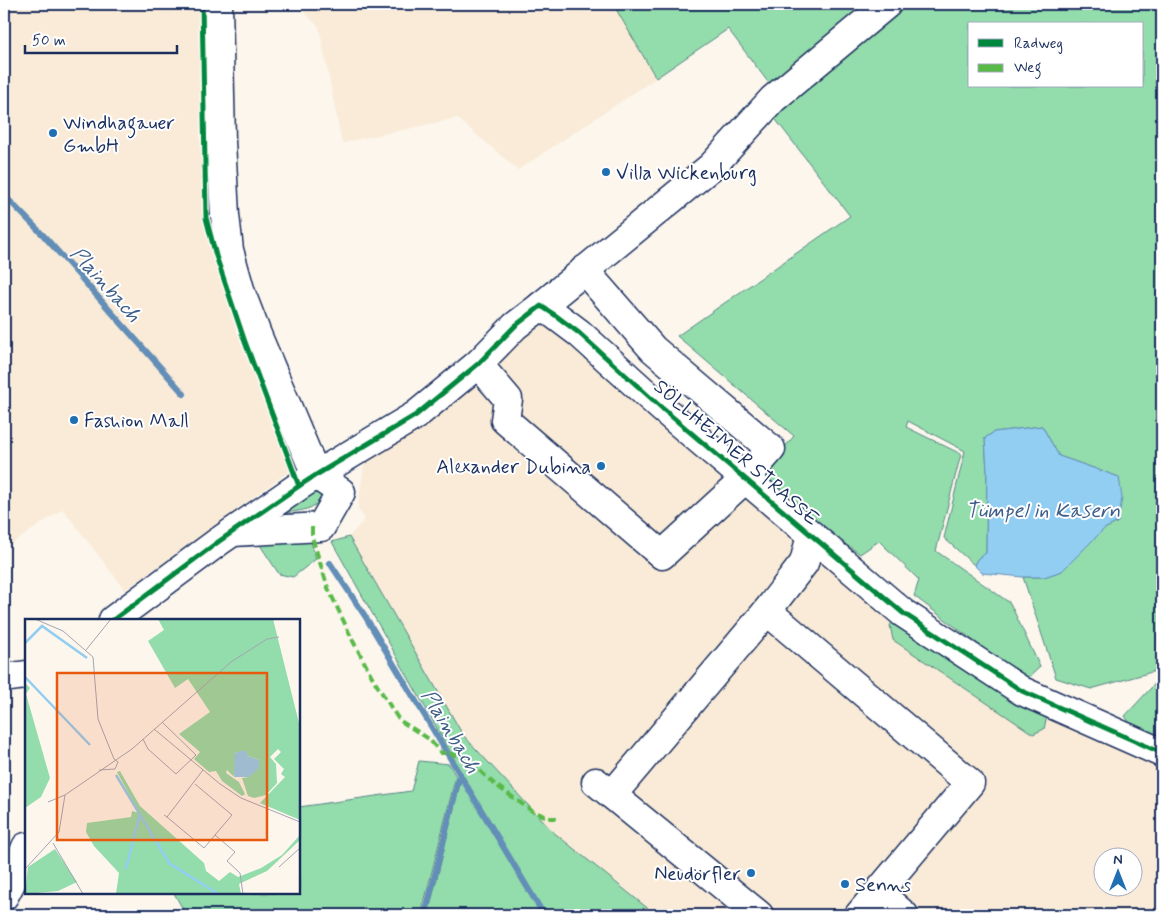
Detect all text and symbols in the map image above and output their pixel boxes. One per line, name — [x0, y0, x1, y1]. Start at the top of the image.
scale bar — [25, 22, 178, 54]
legend — [968, 22, 1144, 88]
text: 50 m — [32, 31, 66, 51]
text: Radweg — [1014, 34, 1063, 54]
text: Weg — [1014, 58, 1041, 79]
place label: Windhagauer GmbH — [63, 110, 175, 160]
marker: Windhagauer GmbH — [47, 127, 59, 139]
place label: Villa Wickenburg — [616, 160, 757, 187]
marker: Villa Wickenburg — [600, 166, 612, 178]
water label: Plainbach — [64, 241, 147, 329]
street label: SÖLLHEIMER STRASSE — [647, 374, 825, 533]
place label: Fashion Mall — [84, 408, 189, 435]
marker: Fashion Mall — [68, 414, 80, 426]
place label: Alexander Dubina — [436, 454, 591, 481]
marker: Alexander Dubina — [595, 460, 607, 472]
water label: Tümpel in Kasern — [966, 497, 1121, 525]
inset map — [25, 619, 300, 894]
water label: Plainbach — [414, 684, 486, 779]
north arrow — [1094, 846, 1144, 896]
text: N — [1113, 851, 1123, 869]
place label: Neudörfler — [654, 861, 741, 888]
marker: Neudörfler — [745, 867, 757, 879]
place label: Senns — [855, 872, 911, 899]
marker: Senns — [839, 878, 851, 890]

